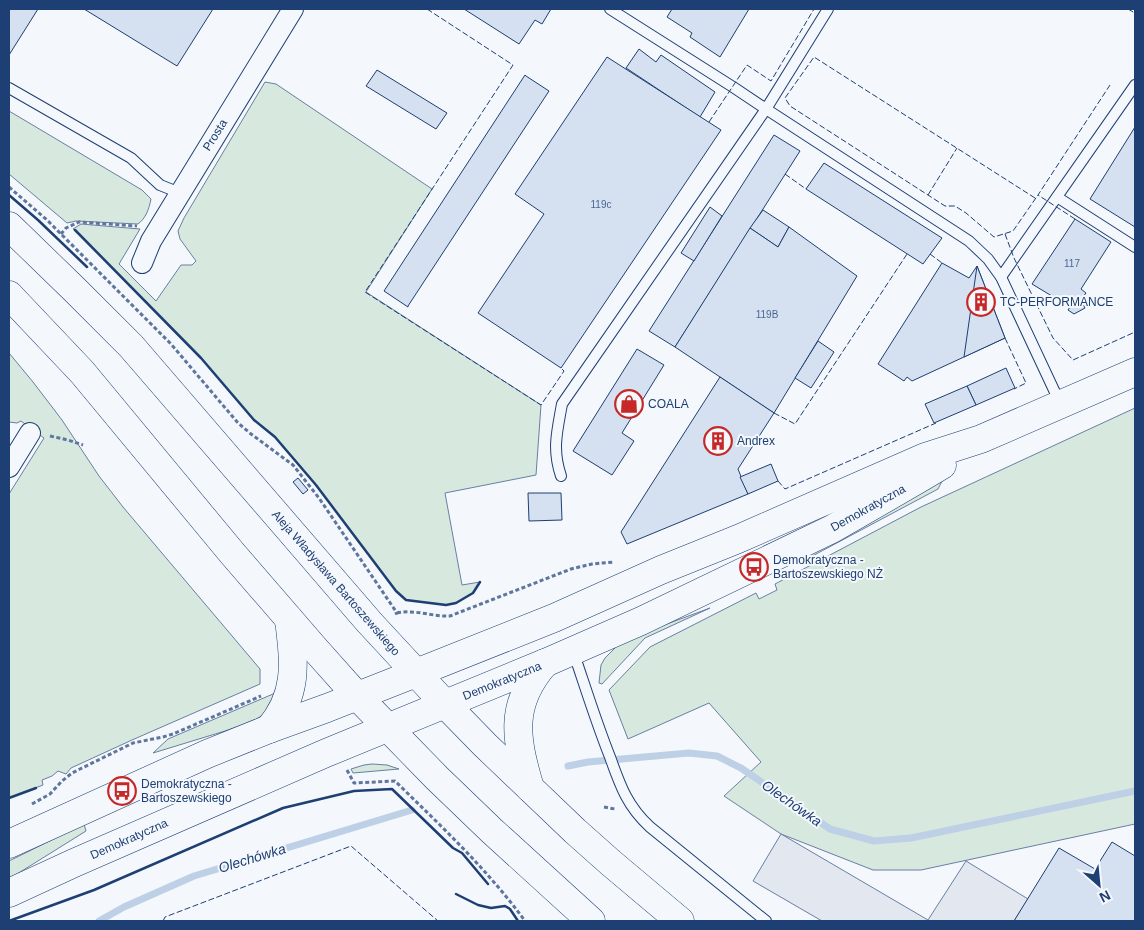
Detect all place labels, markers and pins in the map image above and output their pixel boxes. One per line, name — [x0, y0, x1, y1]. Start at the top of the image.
building icon: TC-PERFORMANCE — [966, 287, 996, 317]
place label: TC-PERFORMANCE — [1000, 295, 1113, 309]
shop icon: COALA — [614, 389, 644, 419]
place label: COALA — [648, 397, 689, 411]
building icon: Andrex — [703, 426, 733, 456]
place label: Andrex — [737, 434, 775, 448]
bus stop icon: Demokratyczna - Bartoszewskiego NŻ — [739, 552, 769, 582]
place label: Demokratyczna - Bartoszewskiego NŻ — [773, 553, 883, 581]
bus stop icon: Demokratyczna - Bartoszewskiego — [107, 776, 137, 806]
place label: Demokratyczna - Bartoszewskiego — [141, 777, 232, 805]

